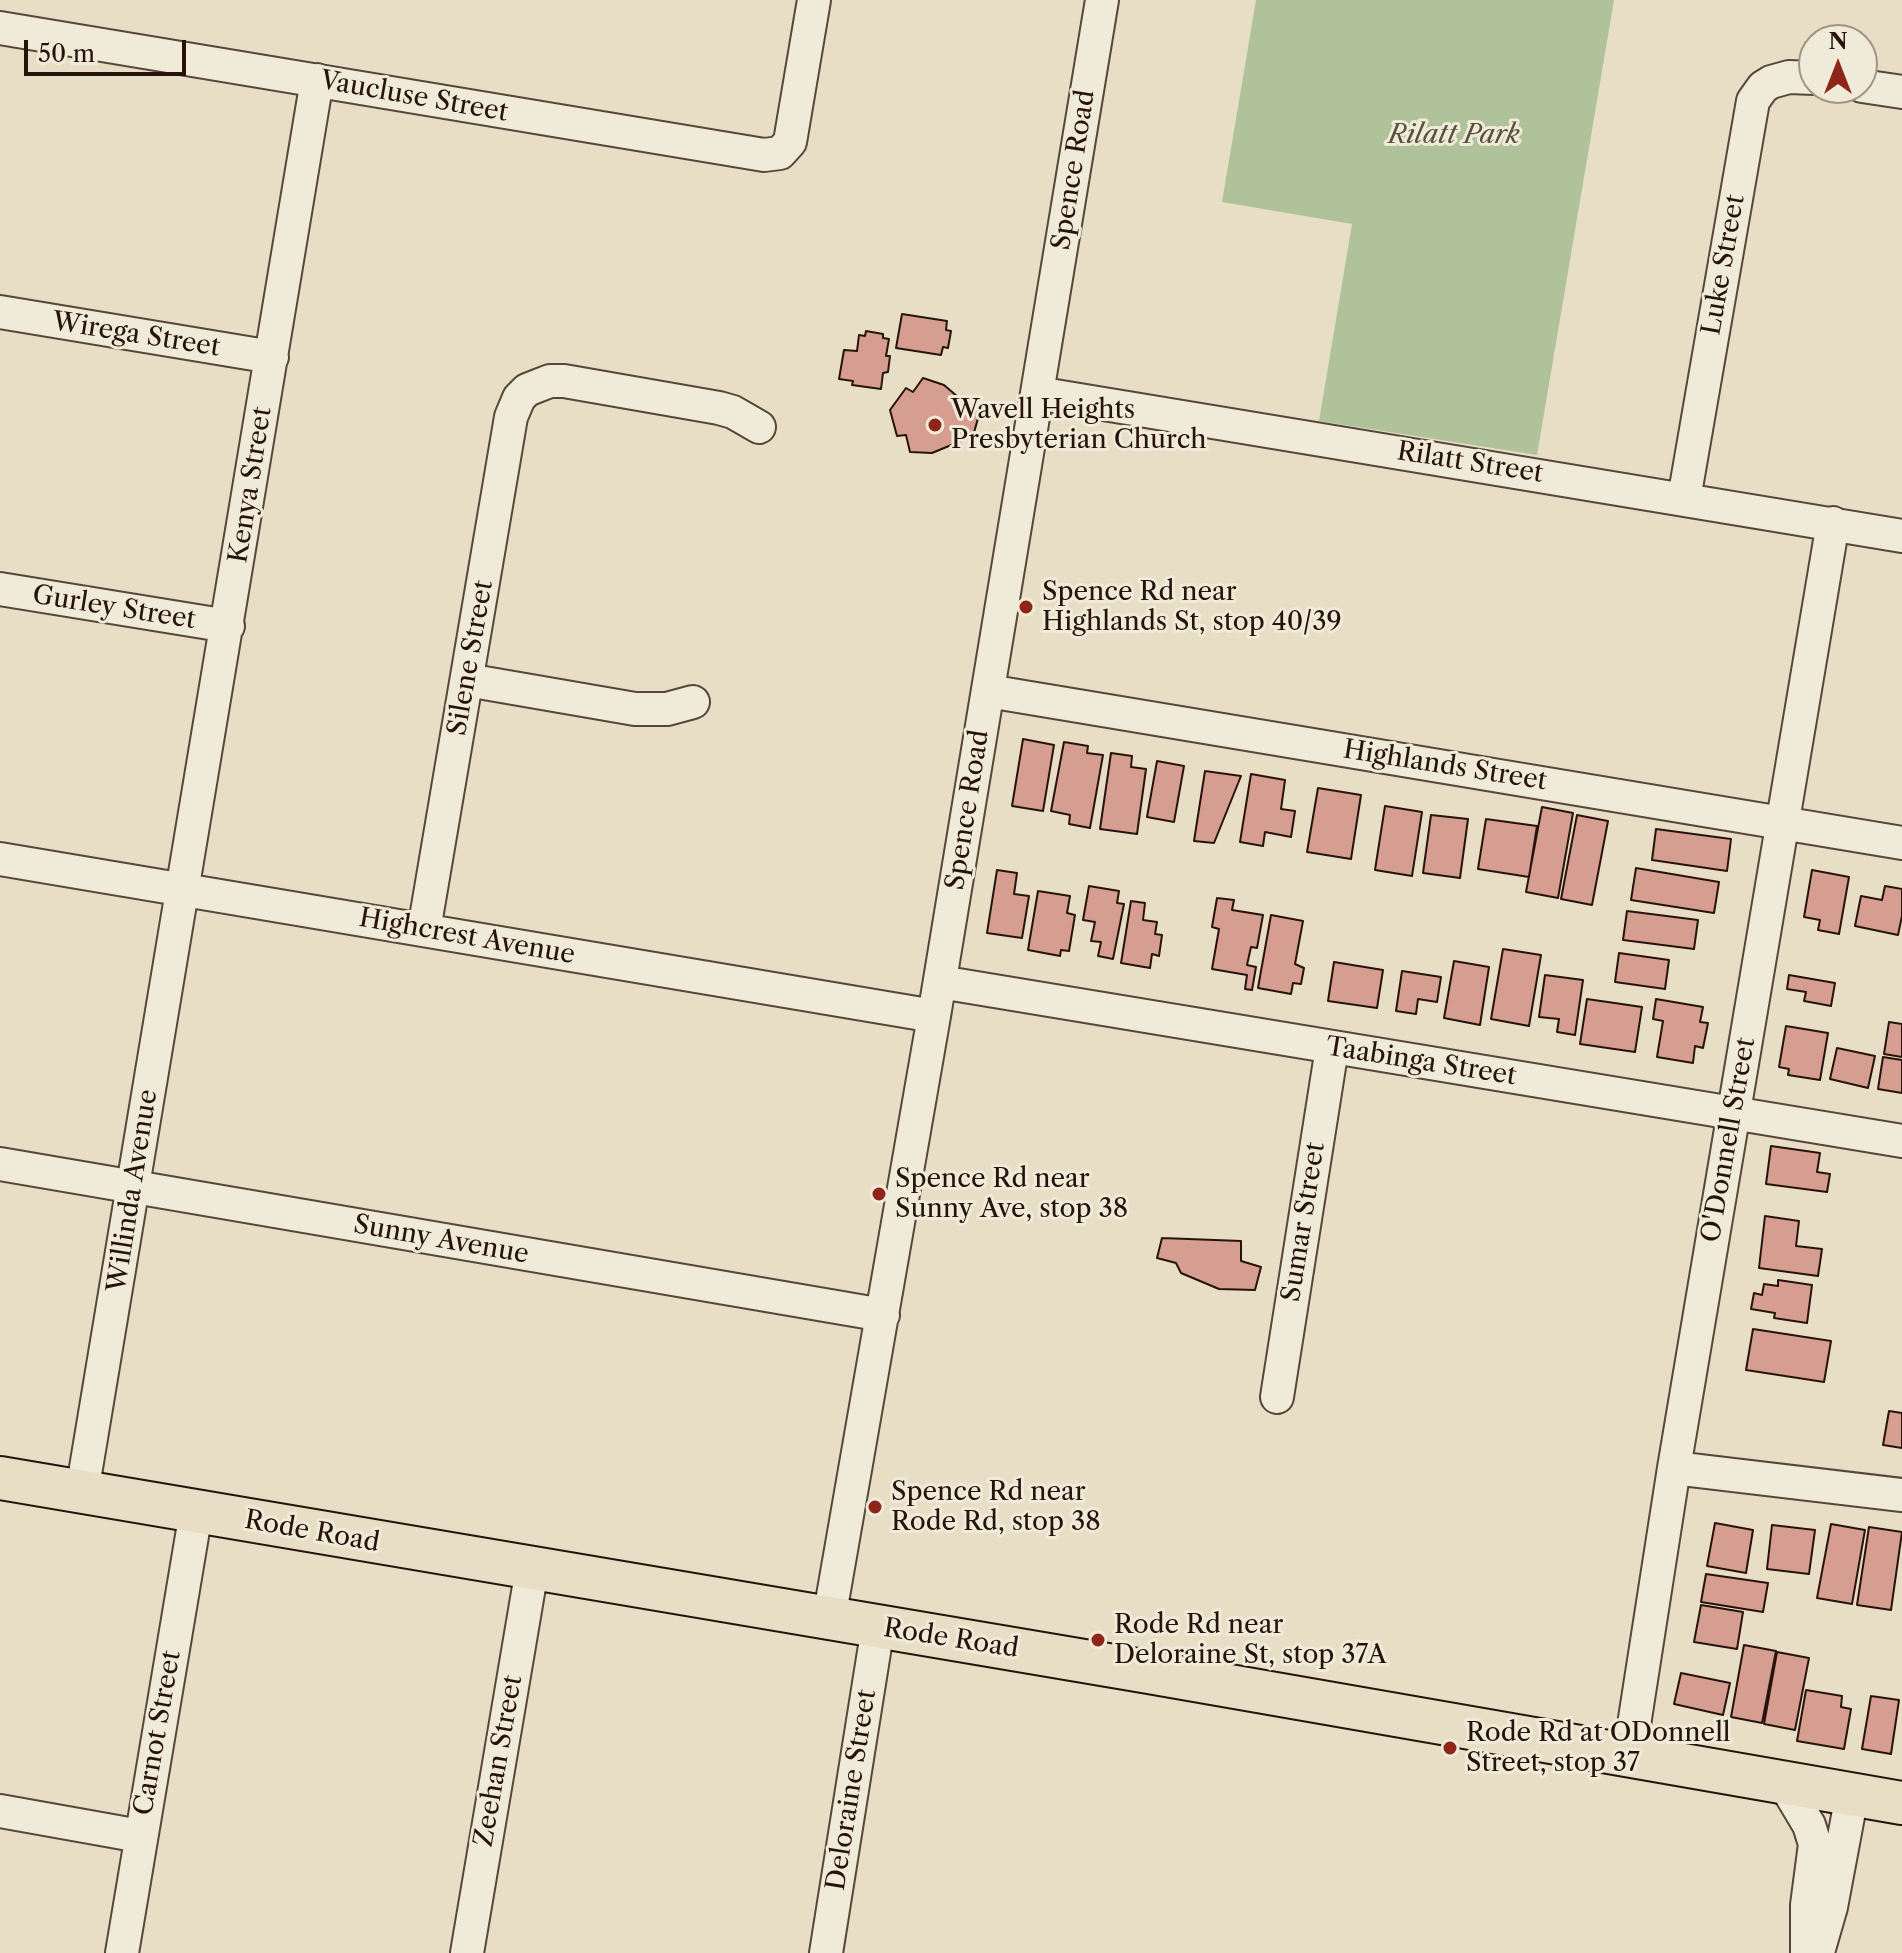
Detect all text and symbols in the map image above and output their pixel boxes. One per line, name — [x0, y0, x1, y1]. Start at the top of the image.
scale bar — [28, 24, 190, 74]
north arrow — [1798, 24, 1878, 104]
text: N — [1828, 28, 1848, 55]
text: 50 m — [38, 39, 95, 68]
street label: Vaucluse Street — [318, 65, 510, 129]
street label: Spence Road — [1046, 88, 1102, 252]
park label: Rilatt Park — [1388, 119, 1520, 151]
street label: Luke Street — [1696, 192, 1752, 338]
street label: Wirega Street — [50, 306, 222, 364]
place label: Wavell Heights Presbyterian Church — [951, 394, 1207, 456]
street label: Kenya Street — [223, 405, 279, 565]
marker: Wavell Heights Presbyterian Church — [926, 416, 944, 434]
street label: Rilatt Street — [1395, 436, 1545, 490]
place label: Spence Rd near Highlands St, stop 40/39 — [1042, 576, 1342, 638]
street label: Silene Street — [442, 578, 500, 738]
street label: Gurley Street — [30, 580, 198, 636]
marker: Spence Rd near Highlands St, stop 40/39 — [1017, 598, 1035, 616]
street label: Spence Road — [940, 728, 996, 892]
street label: Highlands Street — [1341, 735, 1549, 797]
street label: Highcrest Avenue — [357, 903, 577, 971]
street label: Taabinga Street — [1324, 1032, 1518, 1092]
street label: O'Donnell Street — [1696, 1035, 1762, 1245]
street label: Willinda Avenue — [102, 1087, 164, 1295]
street label: Sumar Street — [1276, 1140, 1332, 1304]
place label: Spence Rd near Sunny Ave, stop 38 — [895, 1163, 1128, 1224]
marker: Spence Rd near Sunny Ave, stop 38 — [870, 1185, 888, 1203]
street label: Sunny Avenue — [351, 1209, 531, 1271]
place label: Spence Rd near Rode Rd, stop 38 — [891, 1476, 1101, 1538]
marker: Spence Rd near Rode Rd, stop 38 — [866, 1498, 884, 1516]
street label: Rode Road — [242, 1505, 382, 1559]
place label: Rode Rd near Deloraine St, stop 37A — [1114, 1609, 1387, 1670]
street label: Rode Road — [881, 1613, 1021, 1665]
marker: Rode Rd near Deloraine St, stop 37A — [1089, 1631, 1107, 1649]
street label: Carnot Street — [128, 1648, 188, 1818]
street label: Zeehan Street — [469, 1673, 529, 1849]
street label: Deloraine Street — [821, 1687, 883, 1893]
place label: Rode Rd at ODonnell Street, stop 37 — [1466, 1717, 1731, 1778]
marker: Rode Rd at ODonnell Street, stop 37 — [1441, 1739, 1459, 1757]

